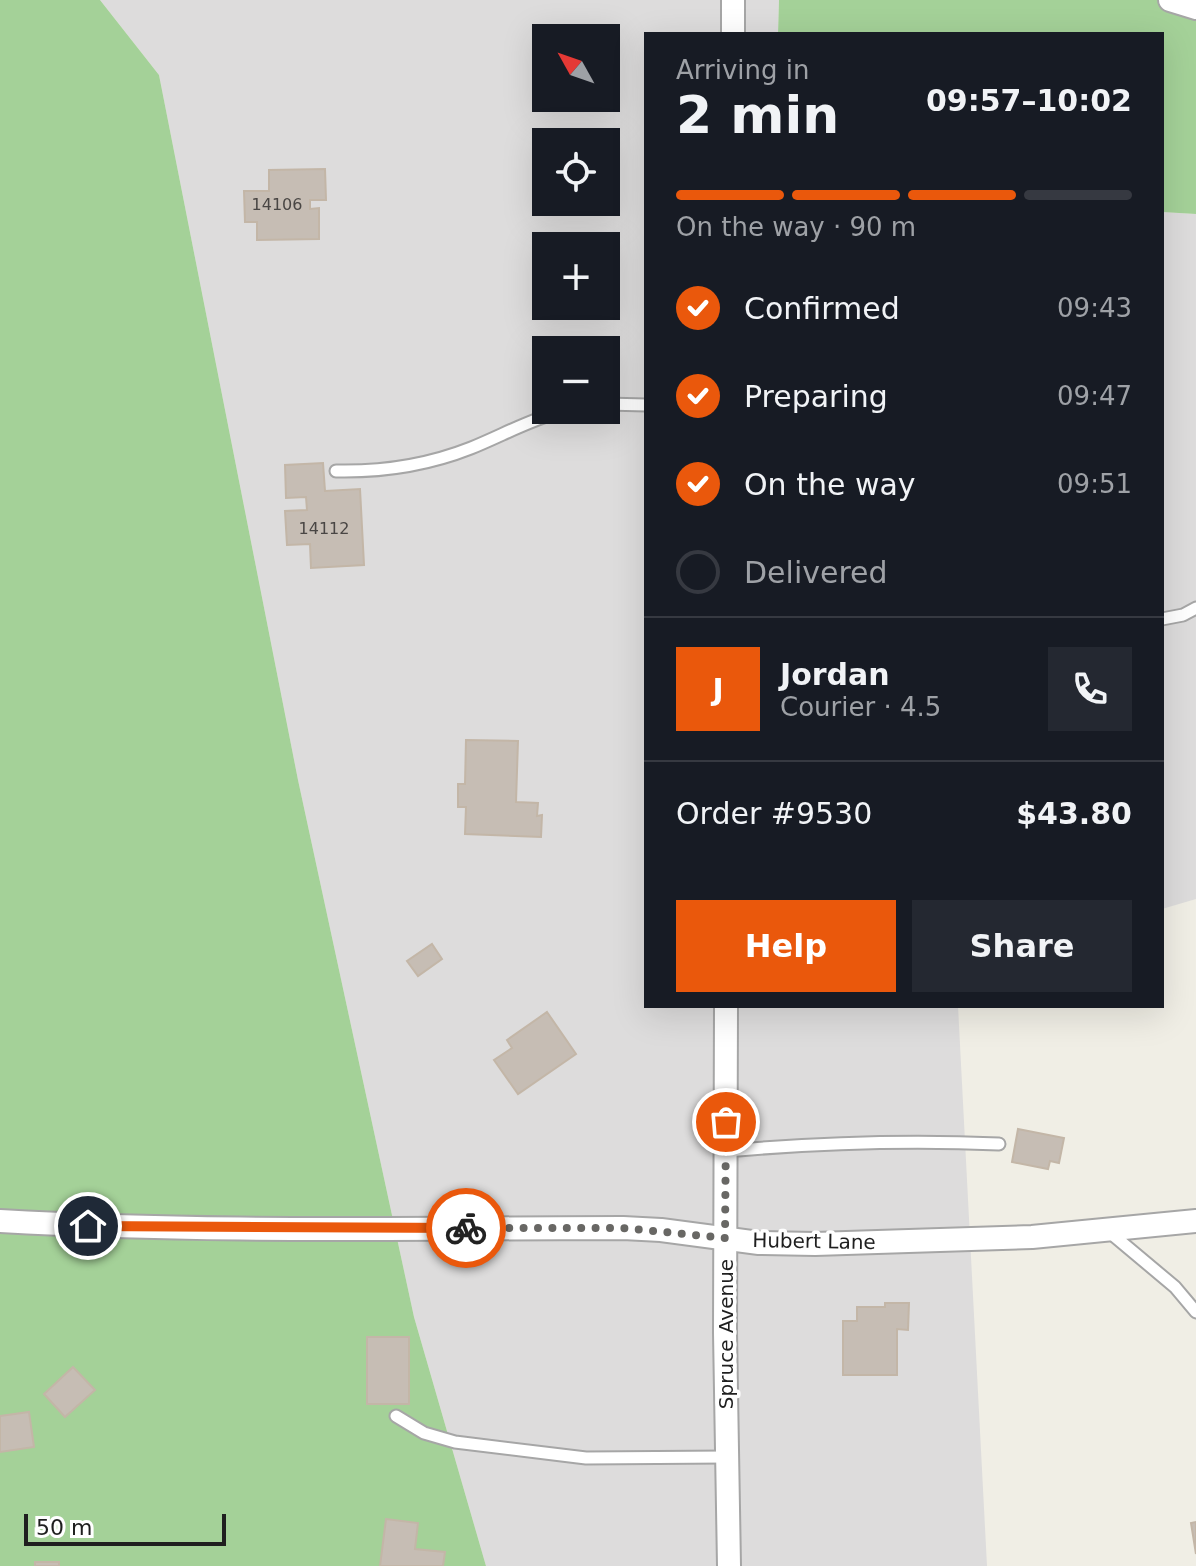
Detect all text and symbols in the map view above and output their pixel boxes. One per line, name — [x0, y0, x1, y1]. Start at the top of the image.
north arrow — [532, 24, 620, 112]
map controls — [532, 24, 620, 424]
text: Arriving in — [676, 55, 810, 85]
text: 09:57–10:02 — [926, 83, 1132, 118]
text: 2 min — [676, 85, 839, 145]
button: locate — [532, 128, 620, 216]
house number: 14106 — [252, 195, 302, 214]
text: On the way · 90 m — [676, 212, 916, 242]
button: + — [532, 232, 620, 320]
icon: check — [676, 286, 720, 330]
text: Confirmed — [744, 291, 900, 326]
text: 09:43 — [1057, 293, 1132, 323]
button: − — [532, 336, 620, 424]
icon: check — [676, 374, 720, 418]
text: Preparing — [744, 379, 888, 414]
text: 09:47 — [1057, 381, 1132, 411]
icon: check — [676, 462, 720, 506]
text: On the way — [744, 467, 916, 502]
text: 09:51 — [1057, 469, 1132, 499]
house number: 14112 — [299, 519, 349, 538]
text: Delivered — [744, 555, 888, 590]
button: phone — [1048, 647, 1132, 731]
text: Jordan — [780, 657, 890, 692]
text: J — [712, 672, 724, 707]
text: Courier · 4.5 — [780, 692, 941, 722]
text: Order #9530 — [676, 796, 872, 831]
text: $43.80 — [1016, 796, 1132, 831]
button: Help — [676, 900, 896, 992]
button: Share — [912, 900, 1132, 992]
pin — [692, 1088, 760, 1156]
icon: bag — [704, 1100, 748, 1144]
courier — [426, 1188, 506, 1268]
pin — [54, 1192, 122, 1260]
icon: home — [66, 1204, 110, 1248]
icon: bike — [444, 1206, 488, 1250]
street label: Hubert Lane — [752, 1228, 876, 1254]
street label: Spruce Avenue — [714, 1259, 738, 1409]
scale bar — [24, 1510, 226, 1546]
text: 50 m — [36, 1515, 92, 1540]

